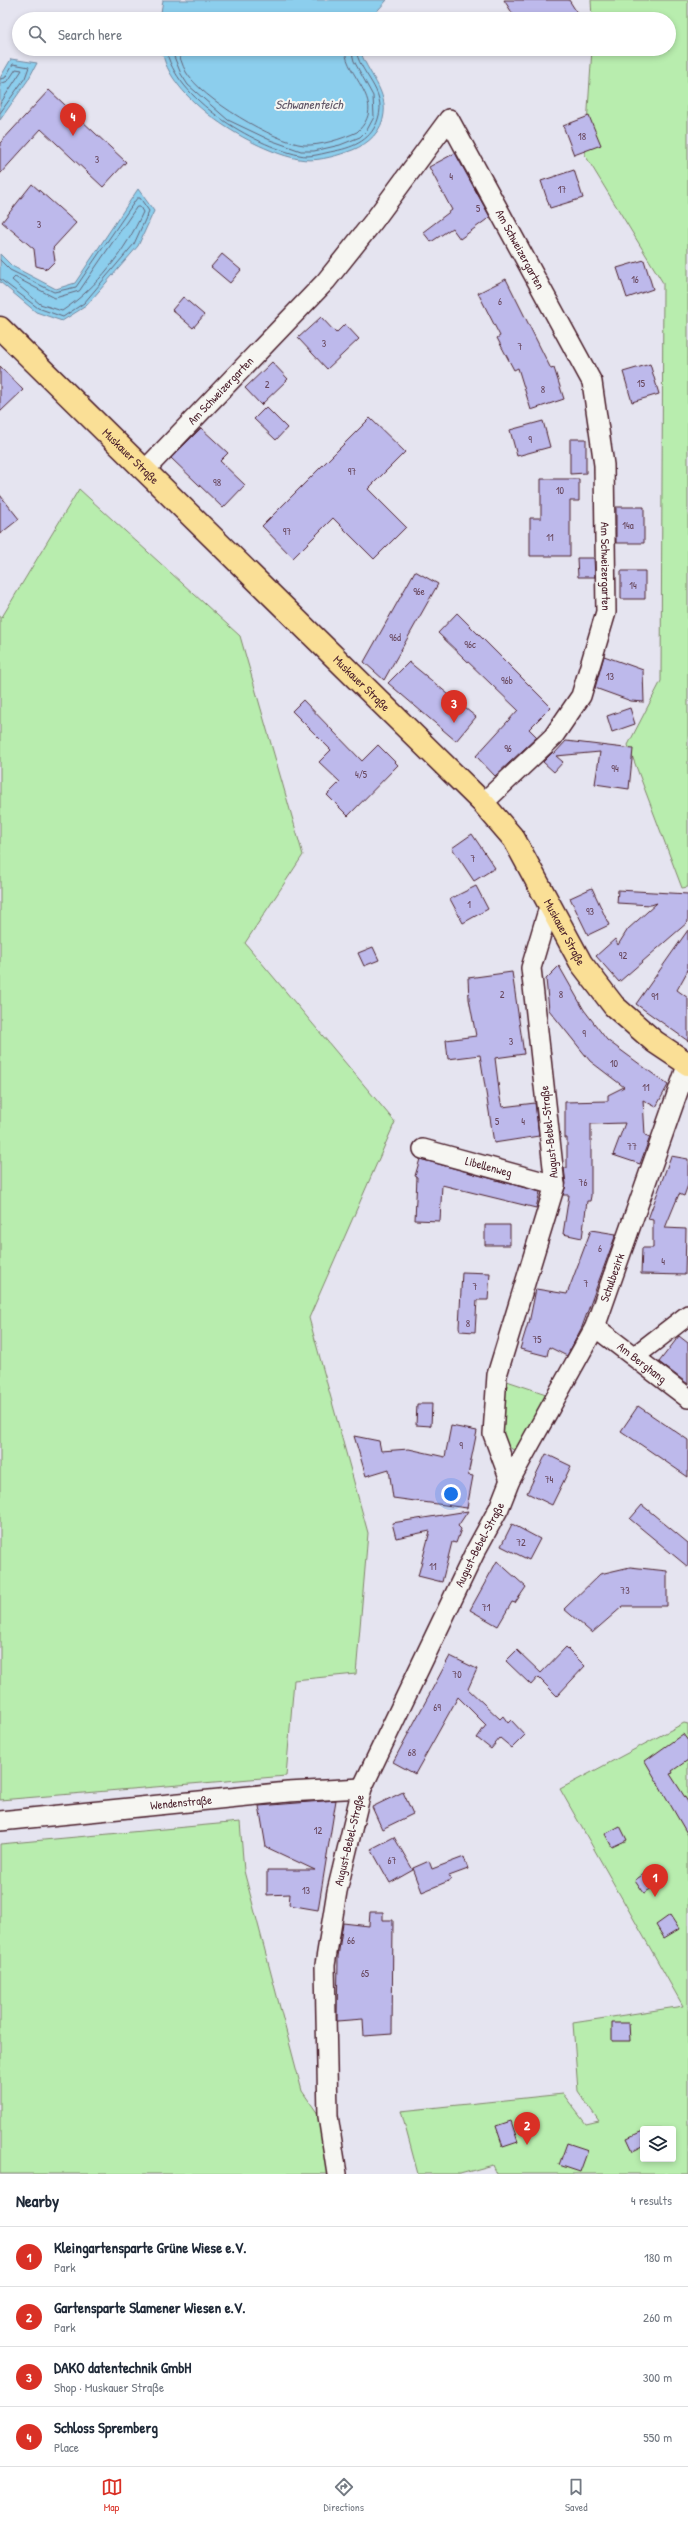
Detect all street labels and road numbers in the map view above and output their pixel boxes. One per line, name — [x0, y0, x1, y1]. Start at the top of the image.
street label: Am Schweizergarten — [492, 206, 549, 292]
street label: Am Schweizergarten — [184, 353, 257, 428]
street label: Muskauer Straße — [99, 424, 163, 488]
street label: Am Schweizergarten — [597, 522, 615, 611]
street label: Muskauer Straße — [330, 651, 394, 715]
street label: Muskauer Straße — [540, 896, 590, 969]
street label: August-Bebel-Straße — [535, 1085, 562, 1179]
street label: Libellenweg — [463, 1152, 514, 1181]
street label: Schulbezirk — [596, 1251, 628, 1304]
street label: Am Berghang — [614, 1338, 670, 1387]
street label: August-Bebel-Straße — [450, 1500, 508, 1590]
street label: Wendenstraße — [149, 1791, 213, 1814]
street label: August-Bebel-Straße — [330, 1793, 368, 1887]

